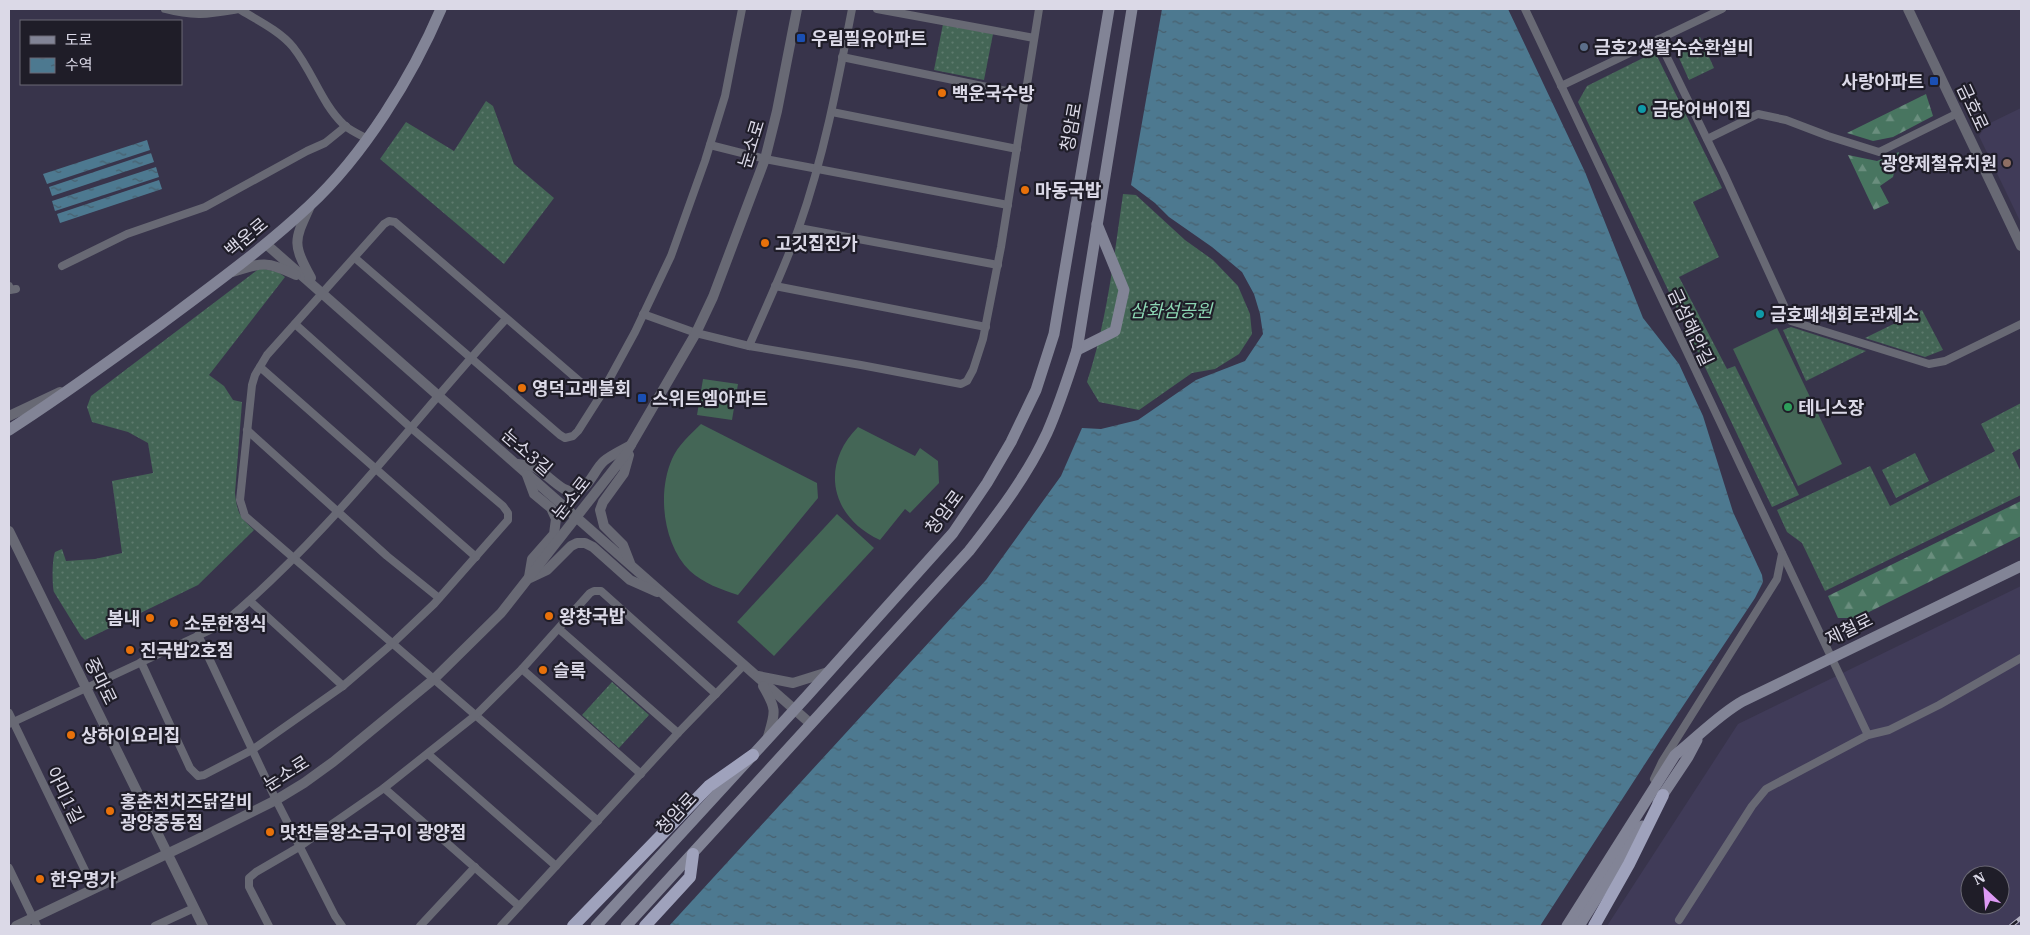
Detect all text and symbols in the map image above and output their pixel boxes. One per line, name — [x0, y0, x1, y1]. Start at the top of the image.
legend — [20, 20, 182, 85]
place label: 우림필유아파트 — [811, 27, 927, 50]
text: 도로 — [65, 30, 93, 49]
marker: 우림필유아파트 — [795, 32, 807, 44]
place label: 금호2생활수순환설비 — [1594, 36, 1754, 59]
marker: 금호2생활수순환설비 — [1578, 41, 1590, 53]
text: 수역 — [65, 55, 93, 74]
place label: 사랑아파트 — [1841, 70, 1924, 93]
marker: 사랑아파트 — [1928, 75, 1940, 87]
street label: 금호로 — [1952, 80, 1994, 134]
place label: 백운국수방 — [952, 82, 1035, 105]
marker: 백운국수방 — [936, 87, 948, 99]
place label: 금당어버이집 — [1652, 98, 1751, 121]
street label: 청암로 — [1055, 101, 1087, 153]
marker: 금당어버이집 — [1636, 103, 1648, 115]
street label: 눈소로 — [733, 117, 769, 171]
place label: 광양제철유치원 — [1881, 152, 1997, 175]
marker: 광양제철유치원 — [2001, 157, 2013, 169]
place label: 마동국밥 — [1035, 179, 1102, 202]
marker: 마동국밥 — [1019, 184, 1031, 196]
street label: 백운로 — [220, 212, 272, 262]
place label: 고깃집진가 — [775, 232, 858, 255]
marker: 고깃집진가 — [759, 237, 771, 249]
street label: 금섬해안길 — [1663, 285, 1719, 369]
park label: 삼화섬공원 — [1130, 299, 1214, 322]
place label: 금호폐쇄회로관제소 — [1770, 303, 1919, 326]
marker: 금호폐쇄회로관제소 — [1754, 308, 1766, 320]
place label: 영덕고래불회 — [532, 377, 631, 400]
marker: 영덕고래불회 — [516, 382, 528, 394]
place label: 스위트엠아파트 — [652, 387, 768, 410]
marker: 스위트엠아파트 — [636, 392, 648, 404]
place label: 테니스장 — [1798, 396, 1865, 419]
marker: 테니스장 — [1782, 401, 1794, 413]
street label: 눈소3길 — [497, 423, 557, 481]
street label: 눈소로 — [547, 471, 595, 525]
street label: 청암로 — [920, 485, 968, 539]
place label: 왕창국밥 — [559, 605, 626, 628]
place label: 봄내 — [107, 607, 140, 630]
street label: 제철로 — [1822, 608, 1876, 650]
marker: 왕창국밥 — [543, 610, 555, 622]
marker: 봄내 — [144, 612, 156, 624]
place label: 소문한정식 — [184, 612, 267, 635]
marker: 소문한정식 — [168, 617, 180, 629]
place label: 진국밥2호점 — [140, 639, 234, 662]
marker: 진국밥2호점 — [124, 644, 136, 656]
street label: 중마로 — [80, 654, 122, 708]
place label: 슬록 — [553, 659, 586, 682]
marker: 슬록 — [537, 664, 549, 676]
place label: 상하이요리집 — [81, 724, 180, 747]
marker: 상하이요리집 — [65, 729, 77, 741]
street label: 눈소로 — [259, 750, 313, 796]
street label: 아미1길 — [41, 763, 89, 827]
street label: 청암로 — [651, 787, 701, 839]
place label: 홍춘천치즈닭갈비 광양중동점 — [120, 790, 252, 834]
marker: 홍춘천치즈닭갈비 광양중동점 — [104, 805, 116, 817]
place label: 맛찬들왕소금구이 광양점 — [280, 821, 466, 844]
marker: 맛찬들왕소금구이 광양점 — [264, 826, 276, 838]
north arrow — [1960, 865, 2010, 915]
place label: 한우명가 — [50, 868, 117, 891]
text: N — [1970, 868, 1988, 889]
marker: 한우명가 — [34, 873, 46, 885]

